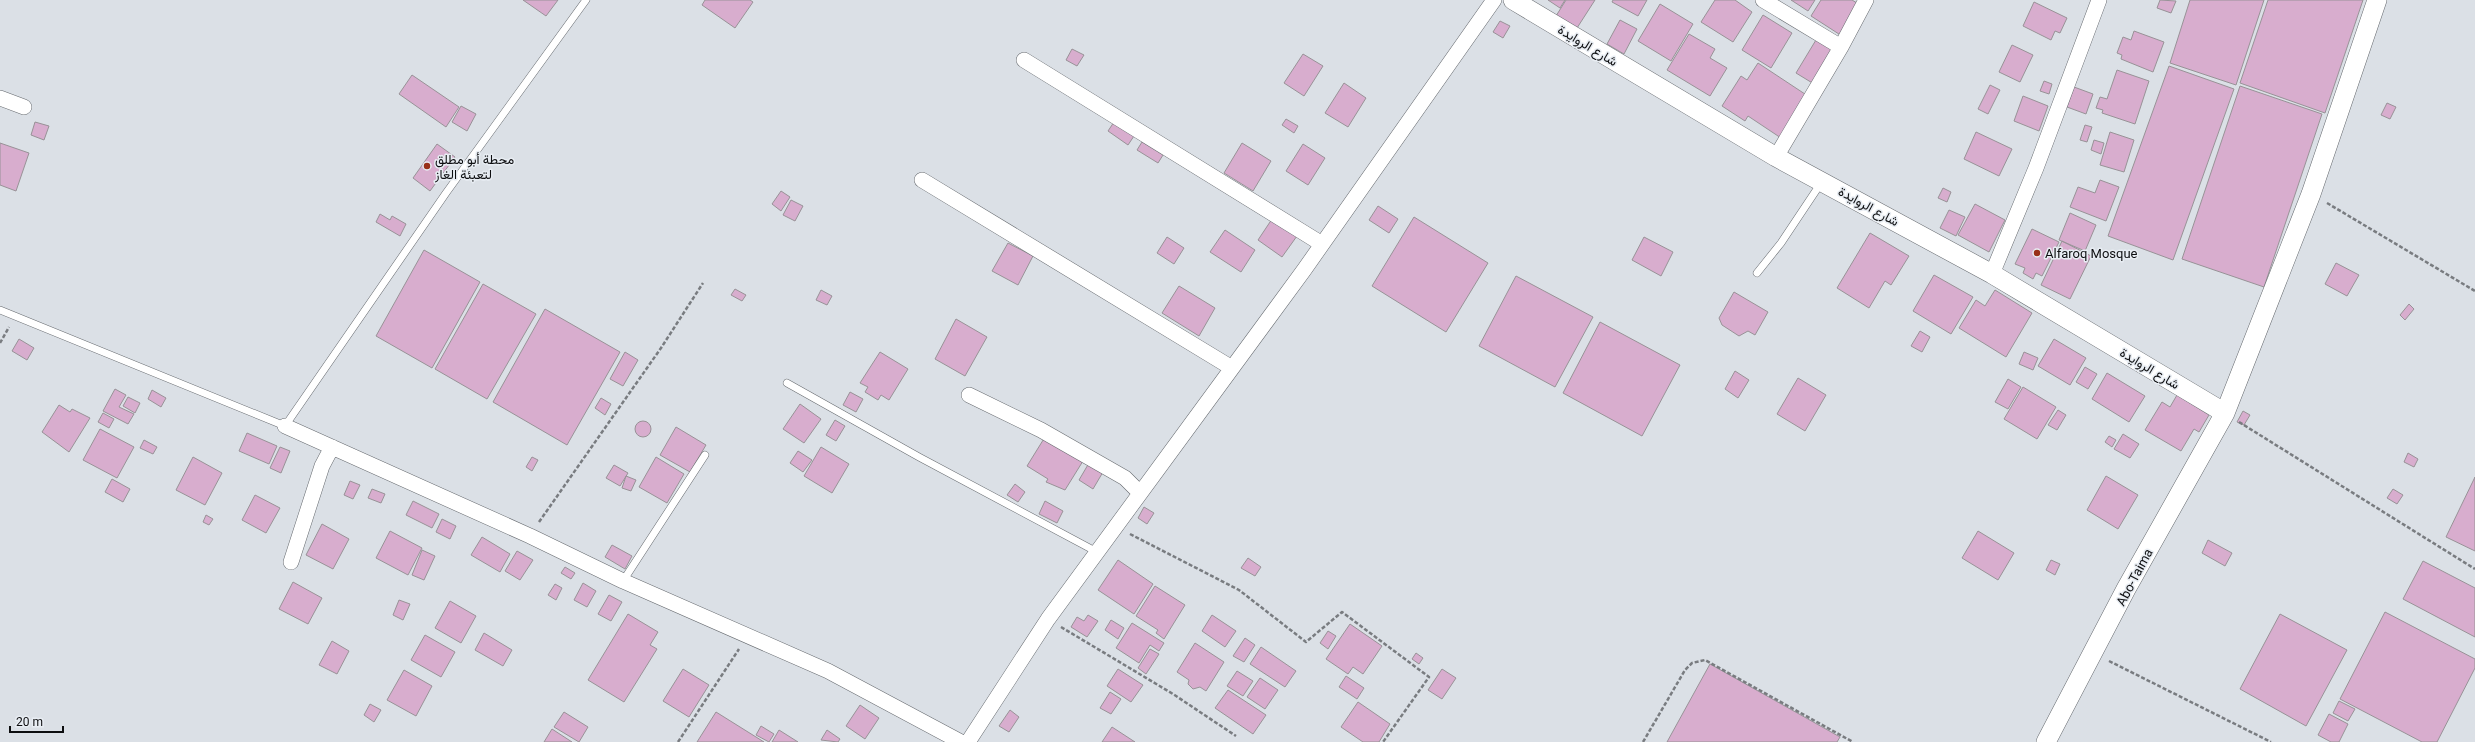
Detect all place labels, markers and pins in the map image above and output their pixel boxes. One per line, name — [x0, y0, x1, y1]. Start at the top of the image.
place label: محطة أبو مطلق لتعبئة الغاز — [434, 152, 514, 183]
marker: محطة أبو مطلق لتعبئة الغاز — [422, 161, 432, 171]
place label: Alfaroq Mosque — [2045, 246, 2138, 261]
marker: Alfaroq Mosque — [2032, 248, 2042, 258]

